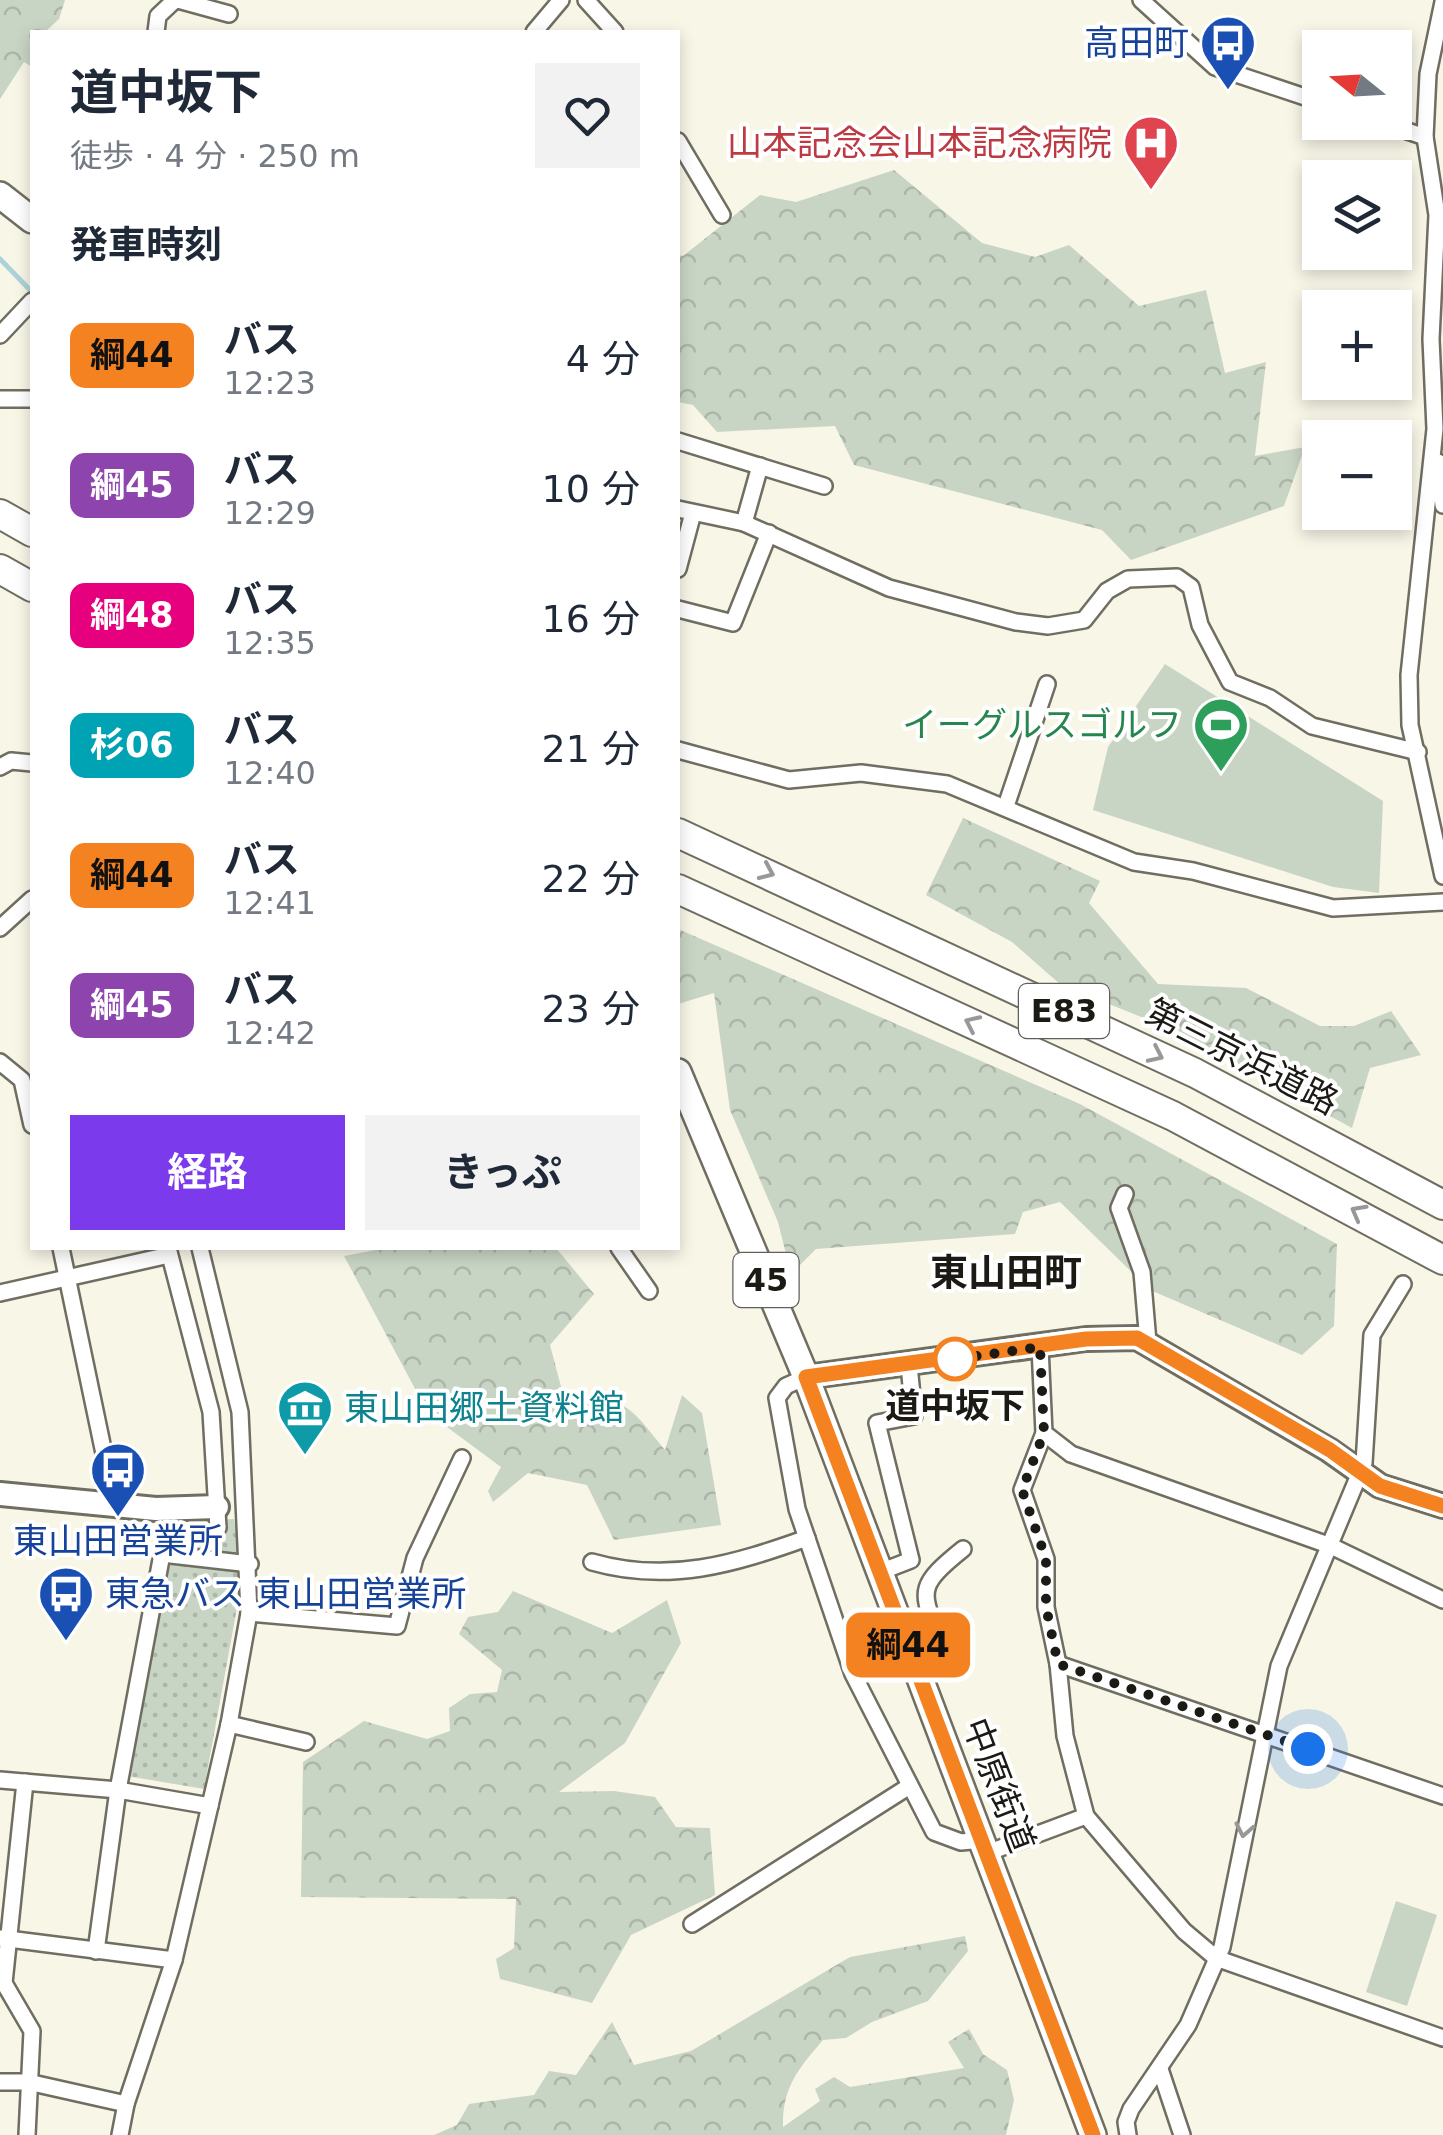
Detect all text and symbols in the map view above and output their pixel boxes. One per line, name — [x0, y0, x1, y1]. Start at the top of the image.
bus stop icon: 高田町 — [1198, 13, 1258, 92]
place label: 高田町 — [1084, 23, 1189, 63]
north arrow — [1302, 30, 1412, 140]
map controls — [1302, 30, 1412, 530]
button: heart — [535, 63, 640, 168]
text: 道中坂下 — [70, 64, 262, 120]
hospital icon: 山本記念会山本記念病院 — [1121, 113, 1181, 192]
place label: 山本記念会山本記念病院 — [727, 123, 1112, 163]
text: 徒歩 · 4 分 · 250 m — [70, 137, 360, 175]
button: layers — [1302, 160, 1412, 270]
text: 発車時刻 — [70, 223, 222, 267]
button: + — [1302, 290, 1412, 400]
text: バス — [224, 318, 300, 362]
text: 綱44 — [90, 335, 174, 375]
text: 4 分 — [566, 337, 640, 381]
text: 12:23 — [224, 364, 316, 402]
button: − — [1302, 420, 1412, 530]
text: バス — [224, 448, 300, 492]
text: 綱45 — [90, 465, 174, 505]
text: 10 分 — [542, 467, 640, 511]
text: 12:29 — [224, 494, 316, 532]
text: バス — [224, 578, 300, 622]
text: 綱48 — [90, 595, 174, 635]
text: 16 分 — [542, 597, 640, 641]
text: 12:35 — [224, 624, 316, 662]
sports icon: イーグルスゴルフ — [1191, 695, 1251, 774]
place label: イーグルスゴルフ — [902, 705, 1182, 745]
text: バス — [224, 708, 300, 752]
text: 杉06 — [90, 725, 174, 765]
text: 21 分 — [542, 727, 640, 771]
text: 12:40 — [224, 754, 316, 792]
text: バス — [224, 838, 300, 882]
text: 綱44 — [90, 855, 174, 895]
text: 22 分 — [542, 857, 640, 901]
one-way arrow — [757, 860, 775, 880]
text: 12:41 — [224, 884, 316, 922]
text: バス — [224, 968, 300, 1012]
road number: E83 — [1019, 984, 1109, 1038]
text: 綱45 — [90, 985, 174, 1025]
text: 23 分 — [542, 987, 640, 1031]
street label: 第三京浜道路 — [1139, 992, 1345, 1122]
text: 12:42 — [224, 1014, 316, 1052]
one-way arrow — [964, 1016, 982, 1036]
one-way arrow — [1146, 1042, 1164, 1062]
button: 経路 — [70, 1115, 345, 1230]
button: きっぷ — [365, 1115, 640, 1230]
one-way arrow — [1350, 1205, 1368, 1225]
district label: 東山田町 — [930, 1251, 1082, 1295]
road number: 45 — [734, 1253, 798, 1307]
marker: 道中坂下 — [934, 1338, 976, 1380]
museum icon: 東山田郷土資料館 — [275, 1378, 335, 1457]
place label: 道中坂下 — [885, 1386, 1025, 1426]
place label: 東山田郷土資料館 — [344, 1388, 624, 1428]
bus stop icon: 東山田営業所 — [88, 1440, 148, 1519]
place label: 東山田営業所 — [13, 1521, 223, 1561]
bus stop icon: 東急バス 東山田営業所 — [36, 1564, 96, 1643]
place label: 東急バス 東山田営業所 — [105, 1574, 466, 1614]
line badge: 綱44 — [850, 1612, 966, 1678]
text: 綱44 — [866, 1625, 950, 1665]
street label: 中原街道 — [955, 1712, 1043, 1858]
your location — [1283, 1724, 1333, 1774]
one-way arrow — [1234, 1821, 1255, 1838]

